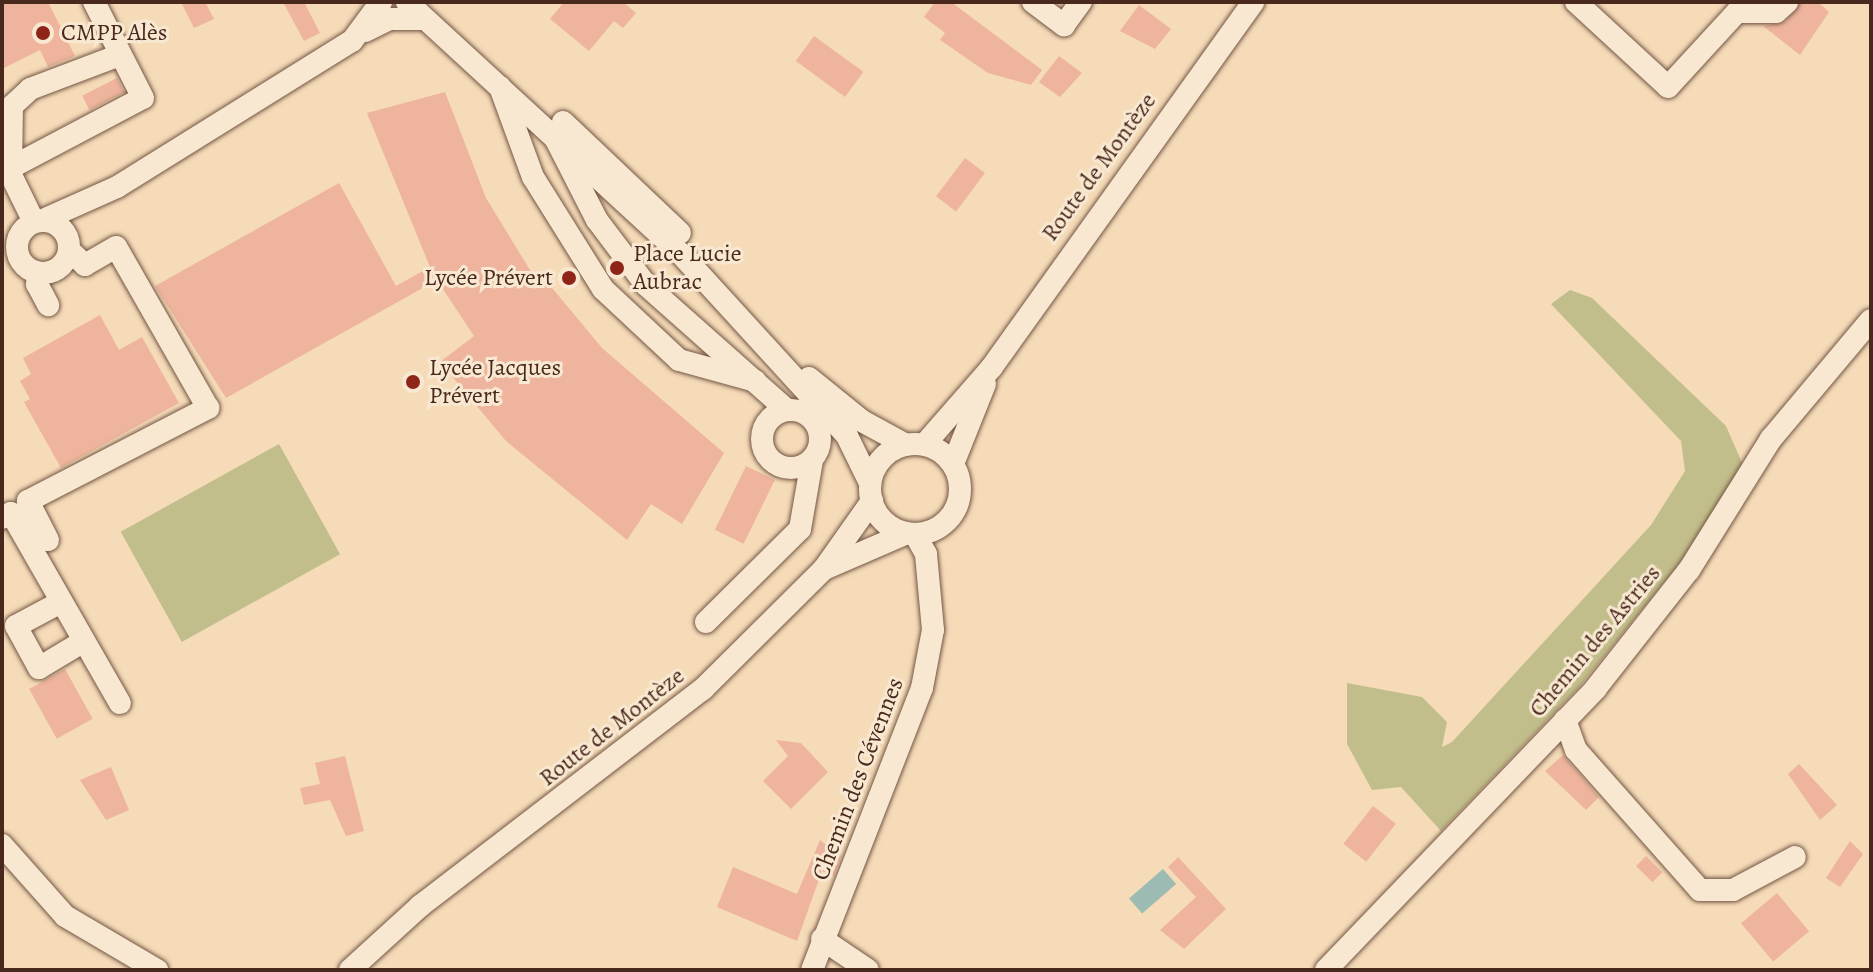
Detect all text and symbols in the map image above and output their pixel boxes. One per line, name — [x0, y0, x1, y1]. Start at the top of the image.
place label: CMPP Alès — [61, 19, 167, 47]
marker: CMPP Alès — [32, 22, 54, 44]
street label: Route de Montèze — [1036, 87, 1162, 247]
place label: Place Lucie Aubrac — [633, 240, 741, 296]
marker: Place Lucie Aubrac — [608, 259, 626, 277]
place label: Lycée Prévert — [424, 264, 553, 292]
marker: Lycée Prévert — [560, 269, 578, 287]
place label: Lycée Jacques Prévert — [429, 354, 561, 410]
marker: Lycée Jacques Prévert — [404, 373, 422, 391]
street label: Chemin des Astries — [1523, 559, 1667, 723]
street label: Route de Montèze — [534, 661, 690, 793]
street label: Chemin des Cévennes — [806, 674, 910, 884]

